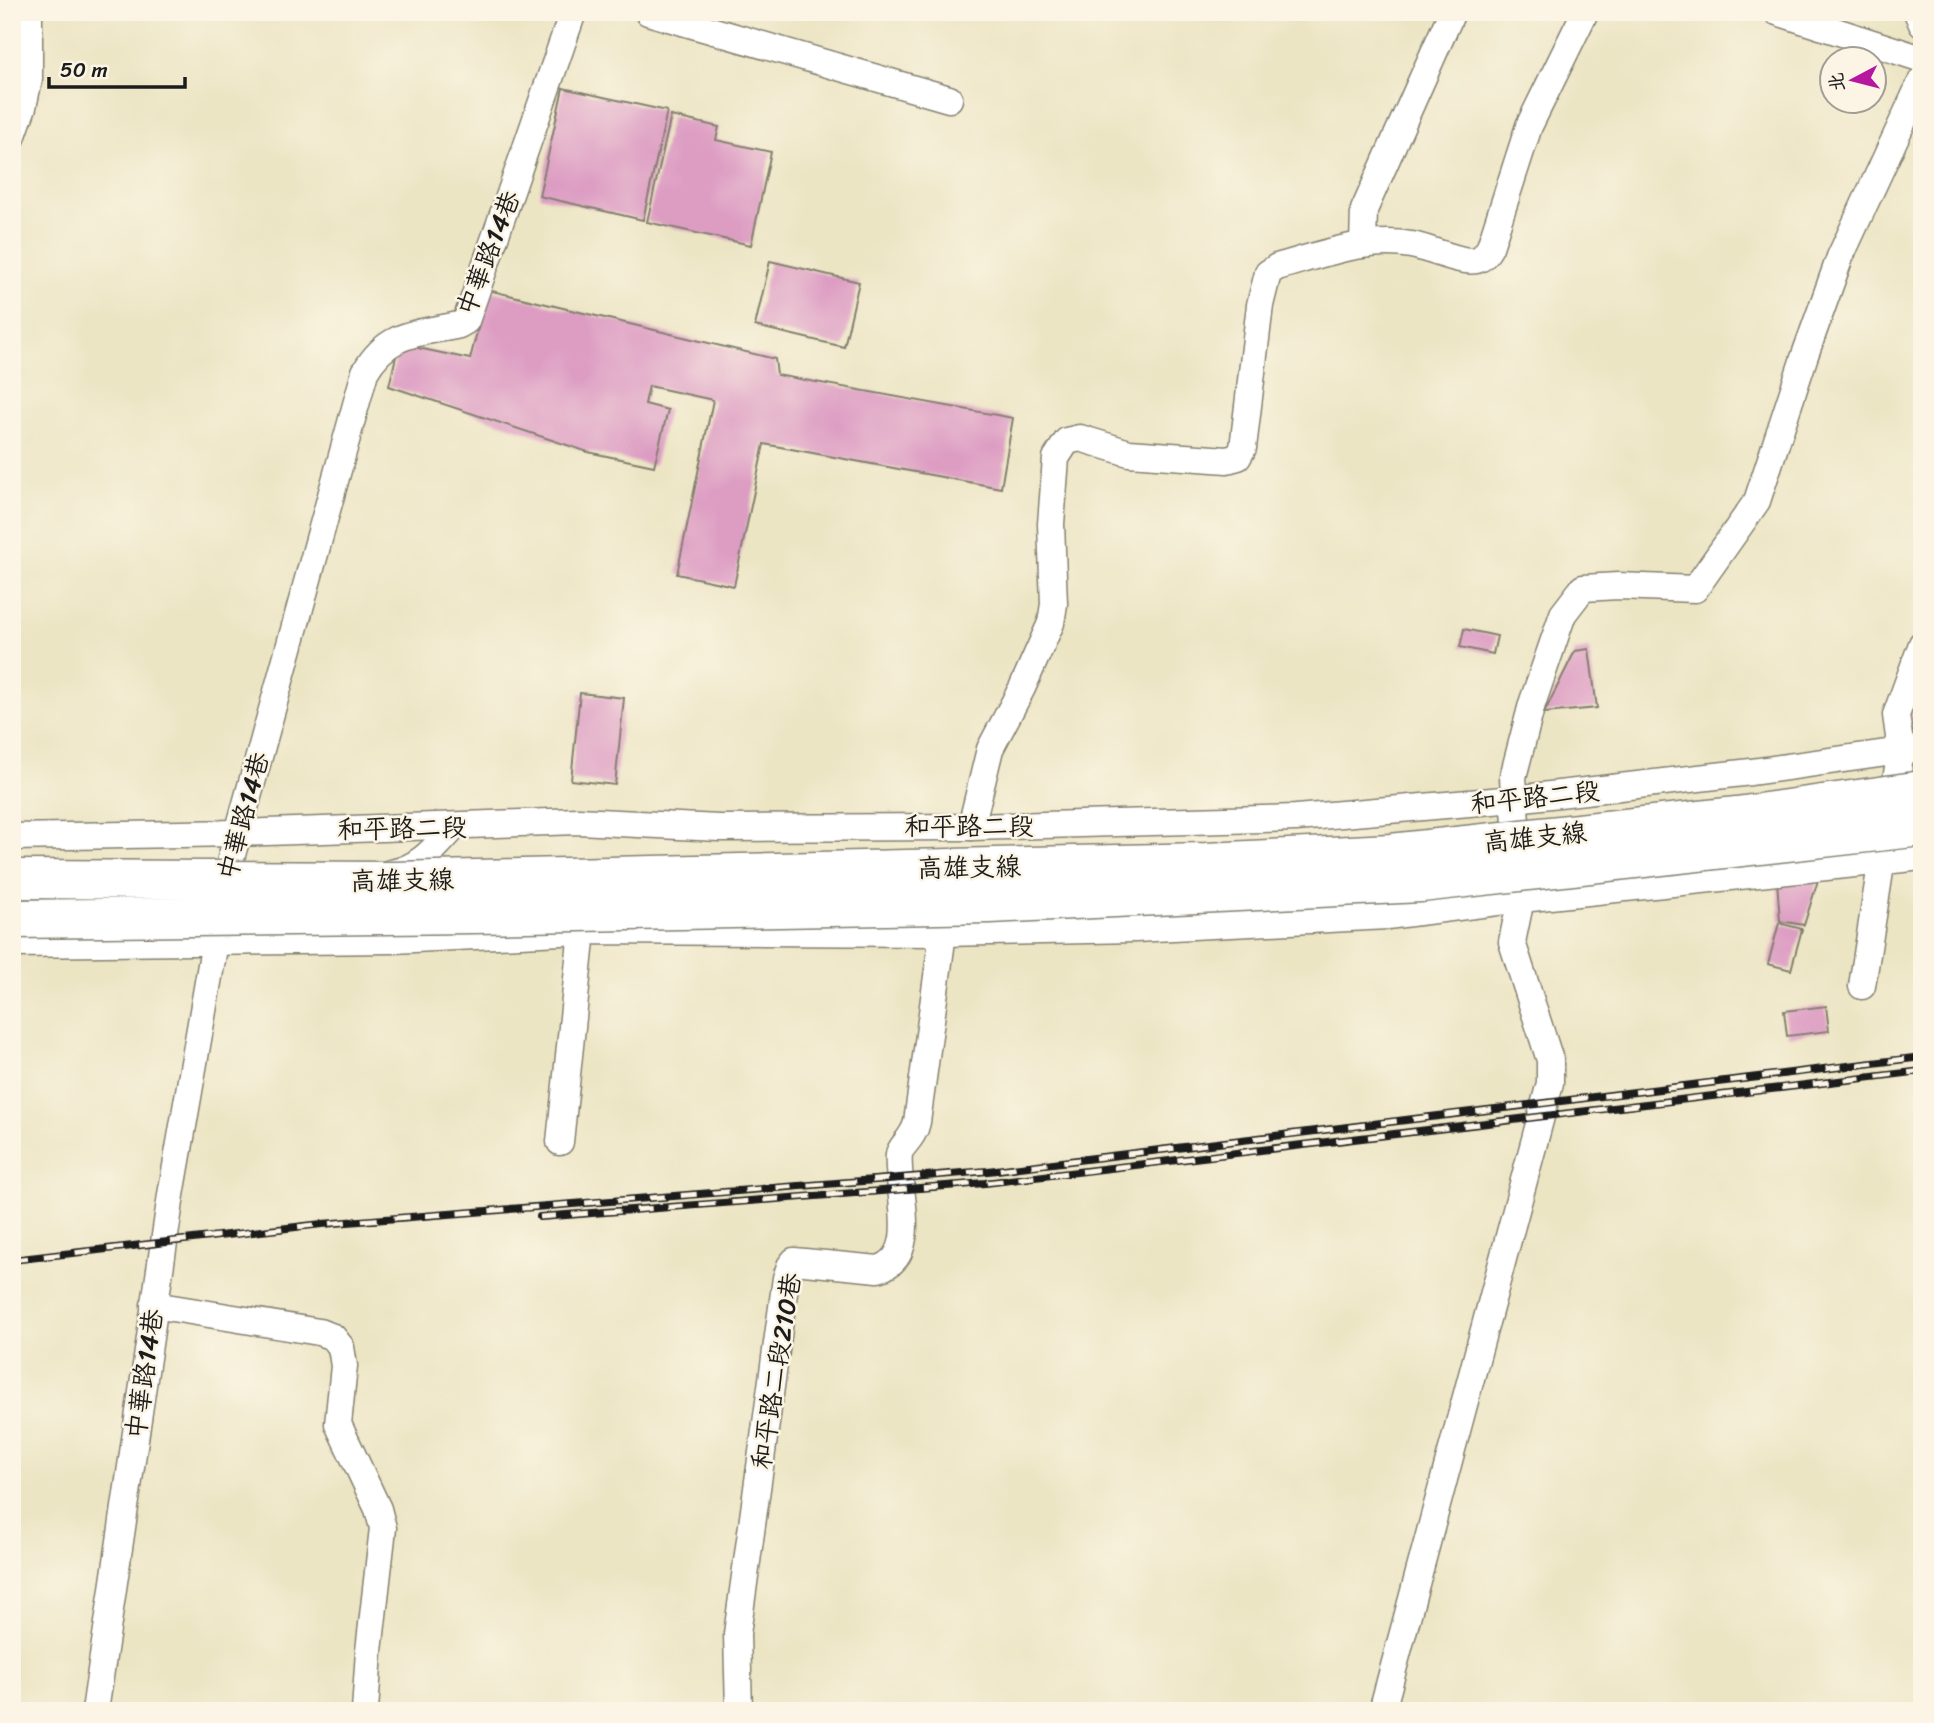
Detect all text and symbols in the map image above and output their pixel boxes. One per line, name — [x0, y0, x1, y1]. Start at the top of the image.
scale bar — [49, 46, 186, 90]
north arrow — [1818, 46, 1888, 116]
text: 50 m — [60, 51, 108, 89]
text: 北 — [1819, 71, 1854, 93]
street label: 中華路14巷 — [443, 183, 533, 323]
street label: 中華路14巷 — [204, 747, 282, 885]
street label: 和平路二段 — [1468, 767, 1602, 827]
street label: 和平路二段 — [904, 803, 1034, 849]
street label: 和平路二段 — [337, 804, 467, 852]
street label: 高雄支線 — [1481, 809, 1589, 865]
street label: 高雄支線 — [917, 843, 1021, 891]
street label: 高雄支線 — [350, 856, 454, 904]
street label: 和平路二段210巷 — [738, 1269, 814, 1473]
street label: 中華路14巷 — [112, 1306, 176, 1442]

